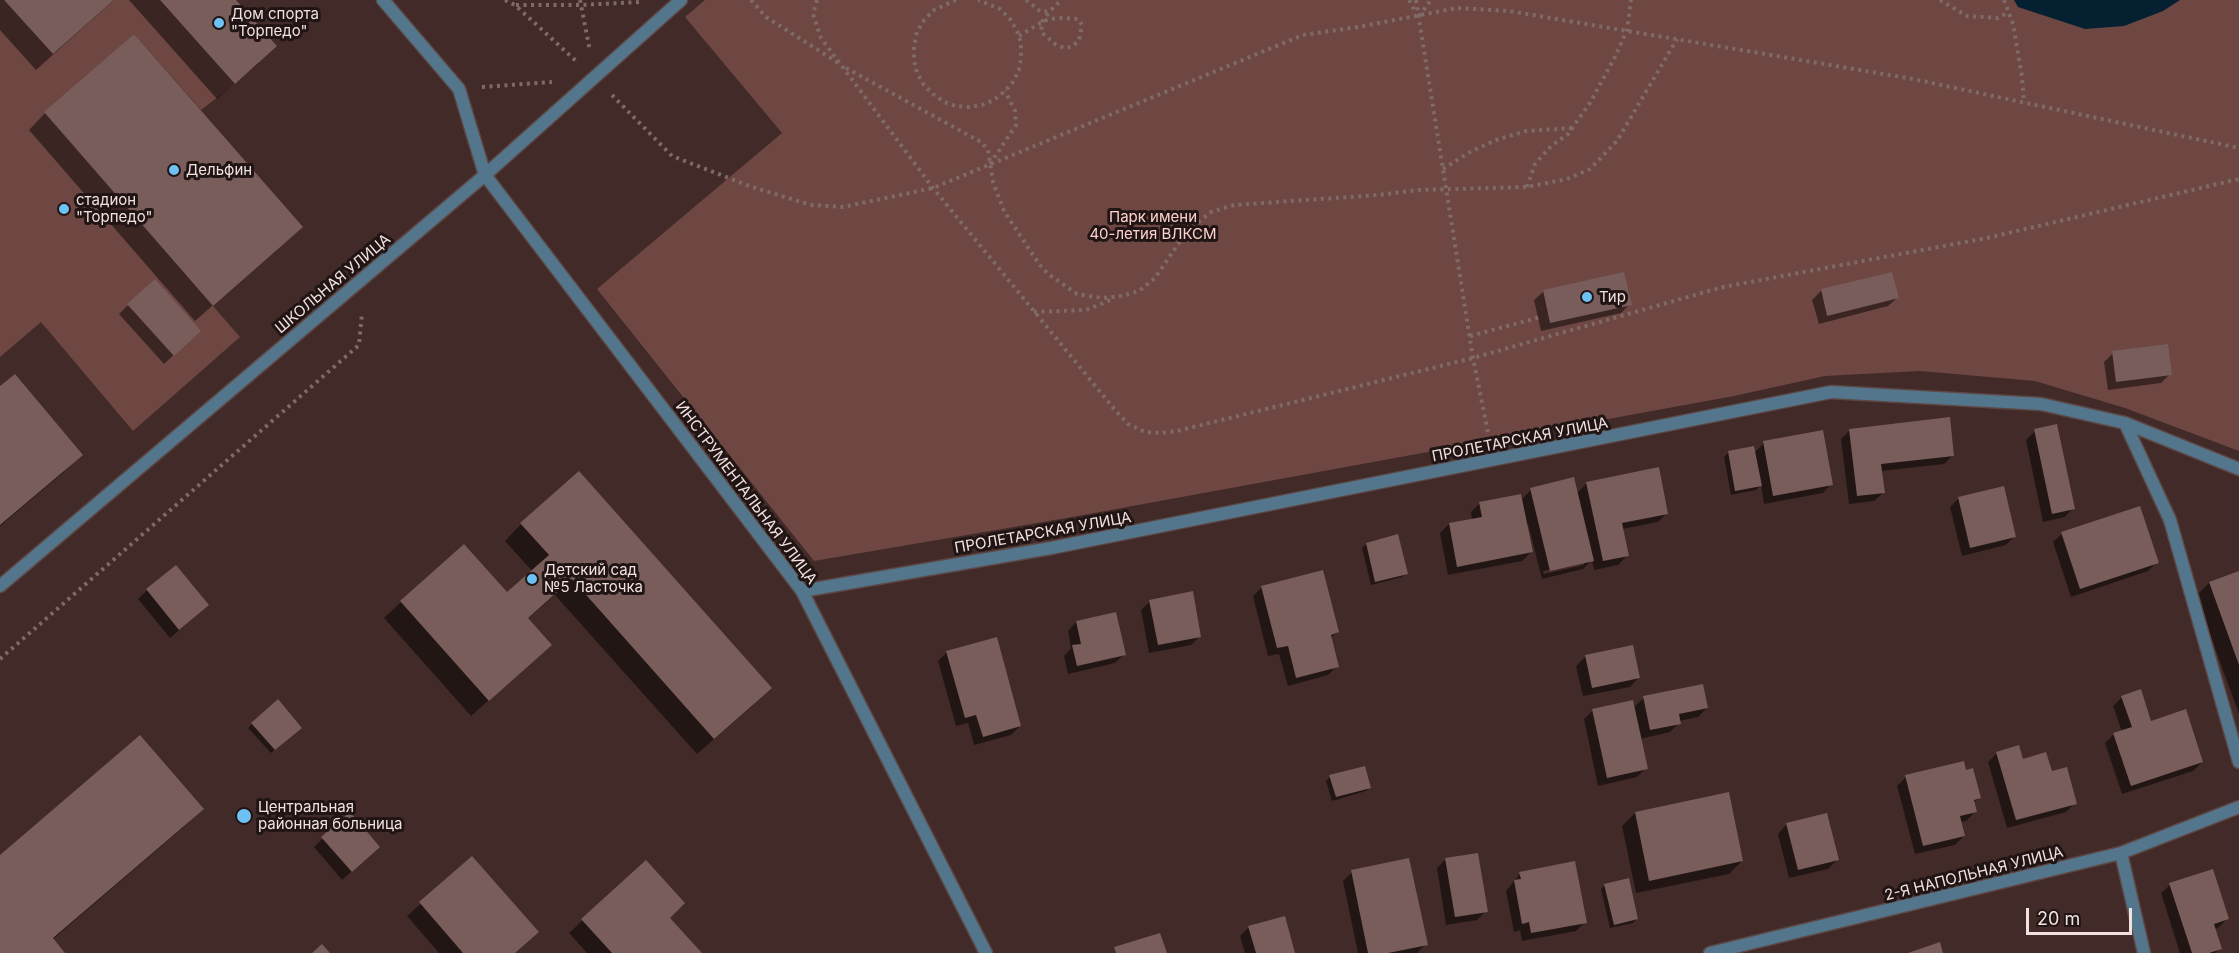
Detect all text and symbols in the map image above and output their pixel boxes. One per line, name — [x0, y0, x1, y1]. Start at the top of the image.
place label: Дом спорта "Торпедо" — [231, 5, 319, 40]
marker: Дом спорта "Торпедо" — [212, 16, 226, 30]
place label: Дельфин — [186, 161, 252, 179]
marker: Дельфин — [167, 163, 181, 177]
place label: стадион "Торпедо" — [76, 191, 152, 226]
marker: стадион "Торпедо" — [57, 202, 71, 216]
park label: Парк имени 40-летия ВЛКСМ — [1089, 208, 1217, 243]
street label: ШКОЛЬНАЯ УЛИЦА — [272, 231, 394, 337]
place label: Тир — [1599, 288, 1626, 306]
marker: Тир — [1580, 290, 1594, 304]
street label: ИНСТРУМЕНТАЛЬНАЯ УЛИЦА — [671, 398, 821, 588]
street label: ПРОЛЕТАРСКАЯ УЛИЦА — [1430, 414, 1610, 466]
street label: ПРОЛЕТАРСКАЯ УЛИЦА — [953, 509, 1133, 557]
place label: Детский сад №5 Ласточка — [544, 561, 643, 596]
marker: Детский сад №5 Ласточка — [525, 572, 539, 586]
place label: Центральная районная больница — [258, 798, 402, 833]
marker: Центральная районная больница — [235, 807, 253, 825]
street label: 2-Я НАПОЛЬНАЯ УЛИЦА — [1883, 843, 2065, 905]
scale bar — [2029, 896, 2136, 934]
text: 20 m — [2037, 908, 2080, 929]

